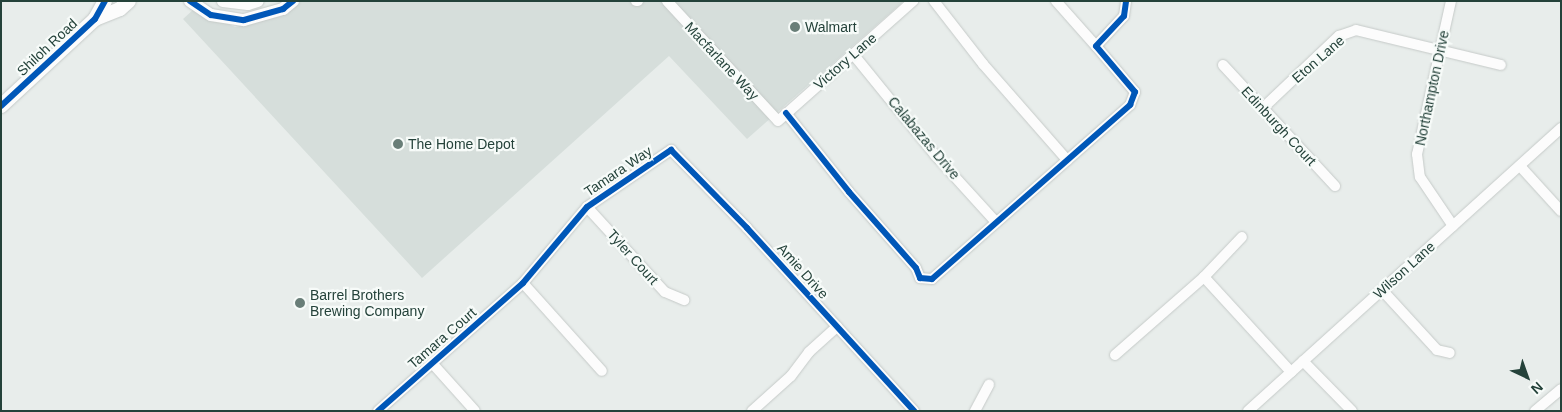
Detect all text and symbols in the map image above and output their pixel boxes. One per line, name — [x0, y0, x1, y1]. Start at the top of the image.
street label: Shiloh Road — [13, 15, 81, 79]
street label: Macfarlane Way — [682, 18, 762, 104]
place label: Walmart — [805, 19, 857, 35]
marker: Walmart — [789, 21, 801, 33]
street label: Victory Lane — [810, 29, 880, 93]
street label: Northampton Drive — [1412, 29, 1452, 147]
street label: Eton Lane — [1288, 32, 1348, 86]
street label: Edinburgh Court — [1238, 83, 1320, 169]
street label: Calabazas Drive — [885, 93, 963, 183]
place label: The Home Depot — [408, 136, 515, 152]
marker: The Home Depot — [392, 138, 404, 150]
street label: Tamara Way — [581, 142, 655, 200]
street label: Tyler Court — [604, 226, 662, 288]
street label: Wilson Lane — [1370, 238, 1438, 302]
street label: Amie Drive — [774, 240, 832, 302]
place label: Barrel Brothers Brewing Company — [310, 287, 424, 320]
marker: Barrel Brothers Brewing Company — [294, 297, 306, 309]
street label: Tamara Court — [404, 304, 480, 372]
north arrow — [1502, 352, 1552, 402]
text: N — [1528, 379, 1546, 397]

